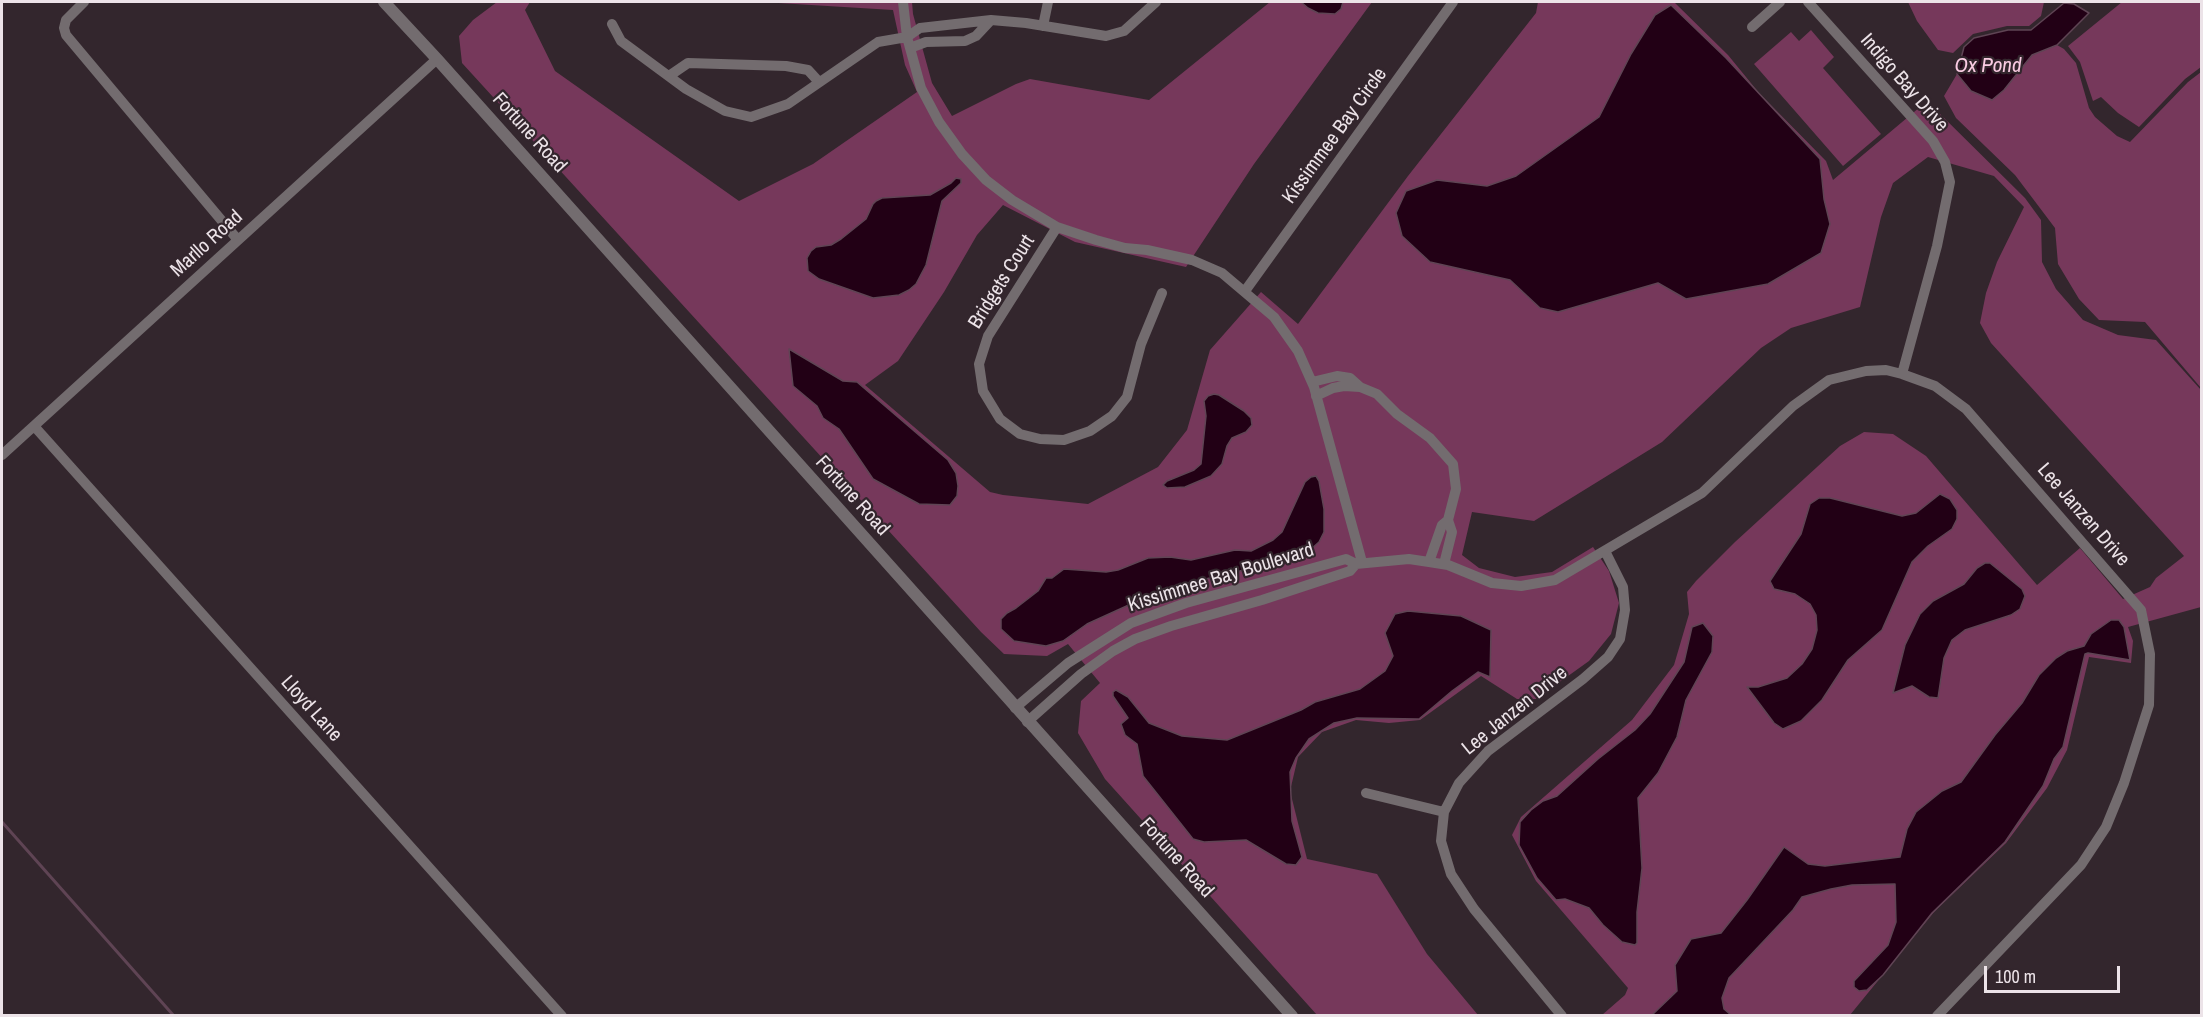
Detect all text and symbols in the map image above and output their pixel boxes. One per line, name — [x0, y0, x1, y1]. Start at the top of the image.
street label: Indigo Bay Drive — [1855, 29, 1953, 137]
water label: Ox Pond — [1954, 53, 2022, 79]
street label: Kissimmee Bay Circle — [1278, 63, 1392, 209]
street label: Fortune Road — [487, 88, 571, 178]
street label: Marllo Road — [166, 206, 248, 282]
street label: Bridgets Court — [964, 231, 1040, 333]
street label: Fortune Road — [810, 451, 894, 541]
street label: Lee Janzen Drive — [2032, 459, 2134, 571]
street label: Kissimmee Bay Boulevard — [1125, 538, 1317, 618]
street label: Lee Janzen Drive — [1458, 661, 1572, 761]
street label: Lloyd Lane — [275, 671, 347, 747]
street label: Fortune Road — [1134, 813, 1218, 903]
scale bar — [1987, 954, 2124, 992]
text: 100 m — [1995, 964, 2036, 989]

